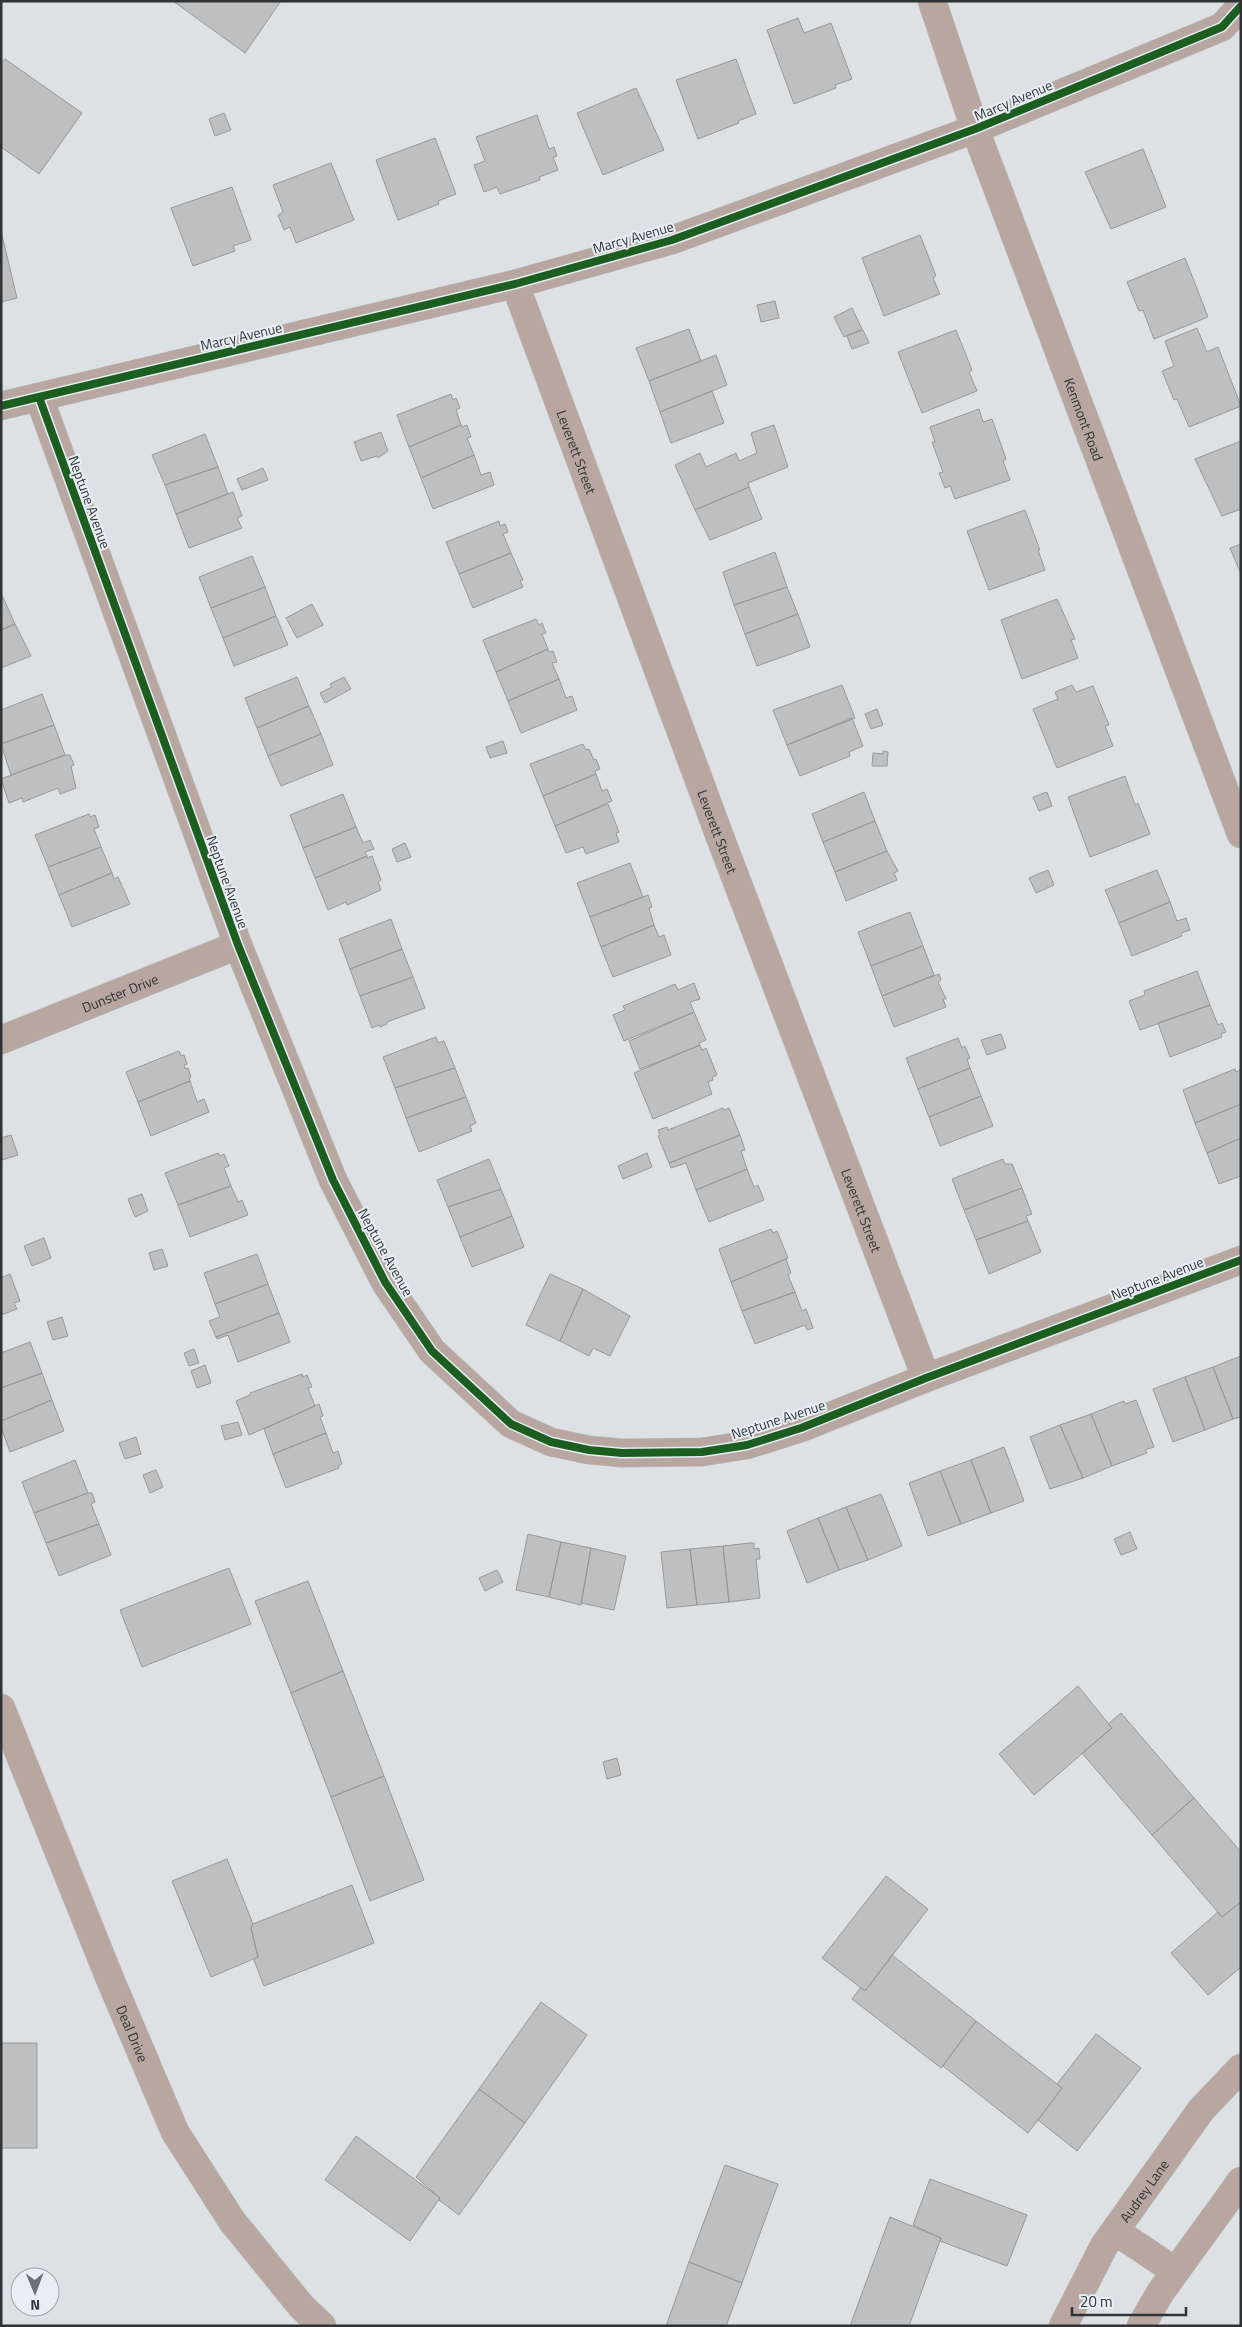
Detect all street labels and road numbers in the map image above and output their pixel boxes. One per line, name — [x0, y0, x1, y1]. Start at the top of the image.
street label: Marcy Avenue — [971, 74, 1055, 126]
street label: Marcy Avenue — [590, 215, 676, 259]
street label: Marcy Avenue — [198, 316, 284, 356]
street label: Kenmont Road — [1059, 374, 1110, 464]
street label: Leverett Street — [552, 407, 602, 497]
street label: Neptune Avenue — [63, 453, 117, 551]
street label: Leverett Street — [693, 787, 743, 877]
street label: Neptune Avenue — [201, 833, 255, 931]
street label: Dunster Drive — [78, 968, 161, 1017]
street label: Leverett Street — [837, 1165, 888, 1255]
street label: Neptune Avenue — [353, 1204, 419, 1300]
street label: Neptune Avenue — [1108, 1251, 1206, 1305]
street label: Neptune Avenue — [728, 1394, 828, 1444]
street label: Deal Drive — [112, 2001, 154, 2065]
street label: Audrey Lane — [1114, 2155, 1173, 2226]

